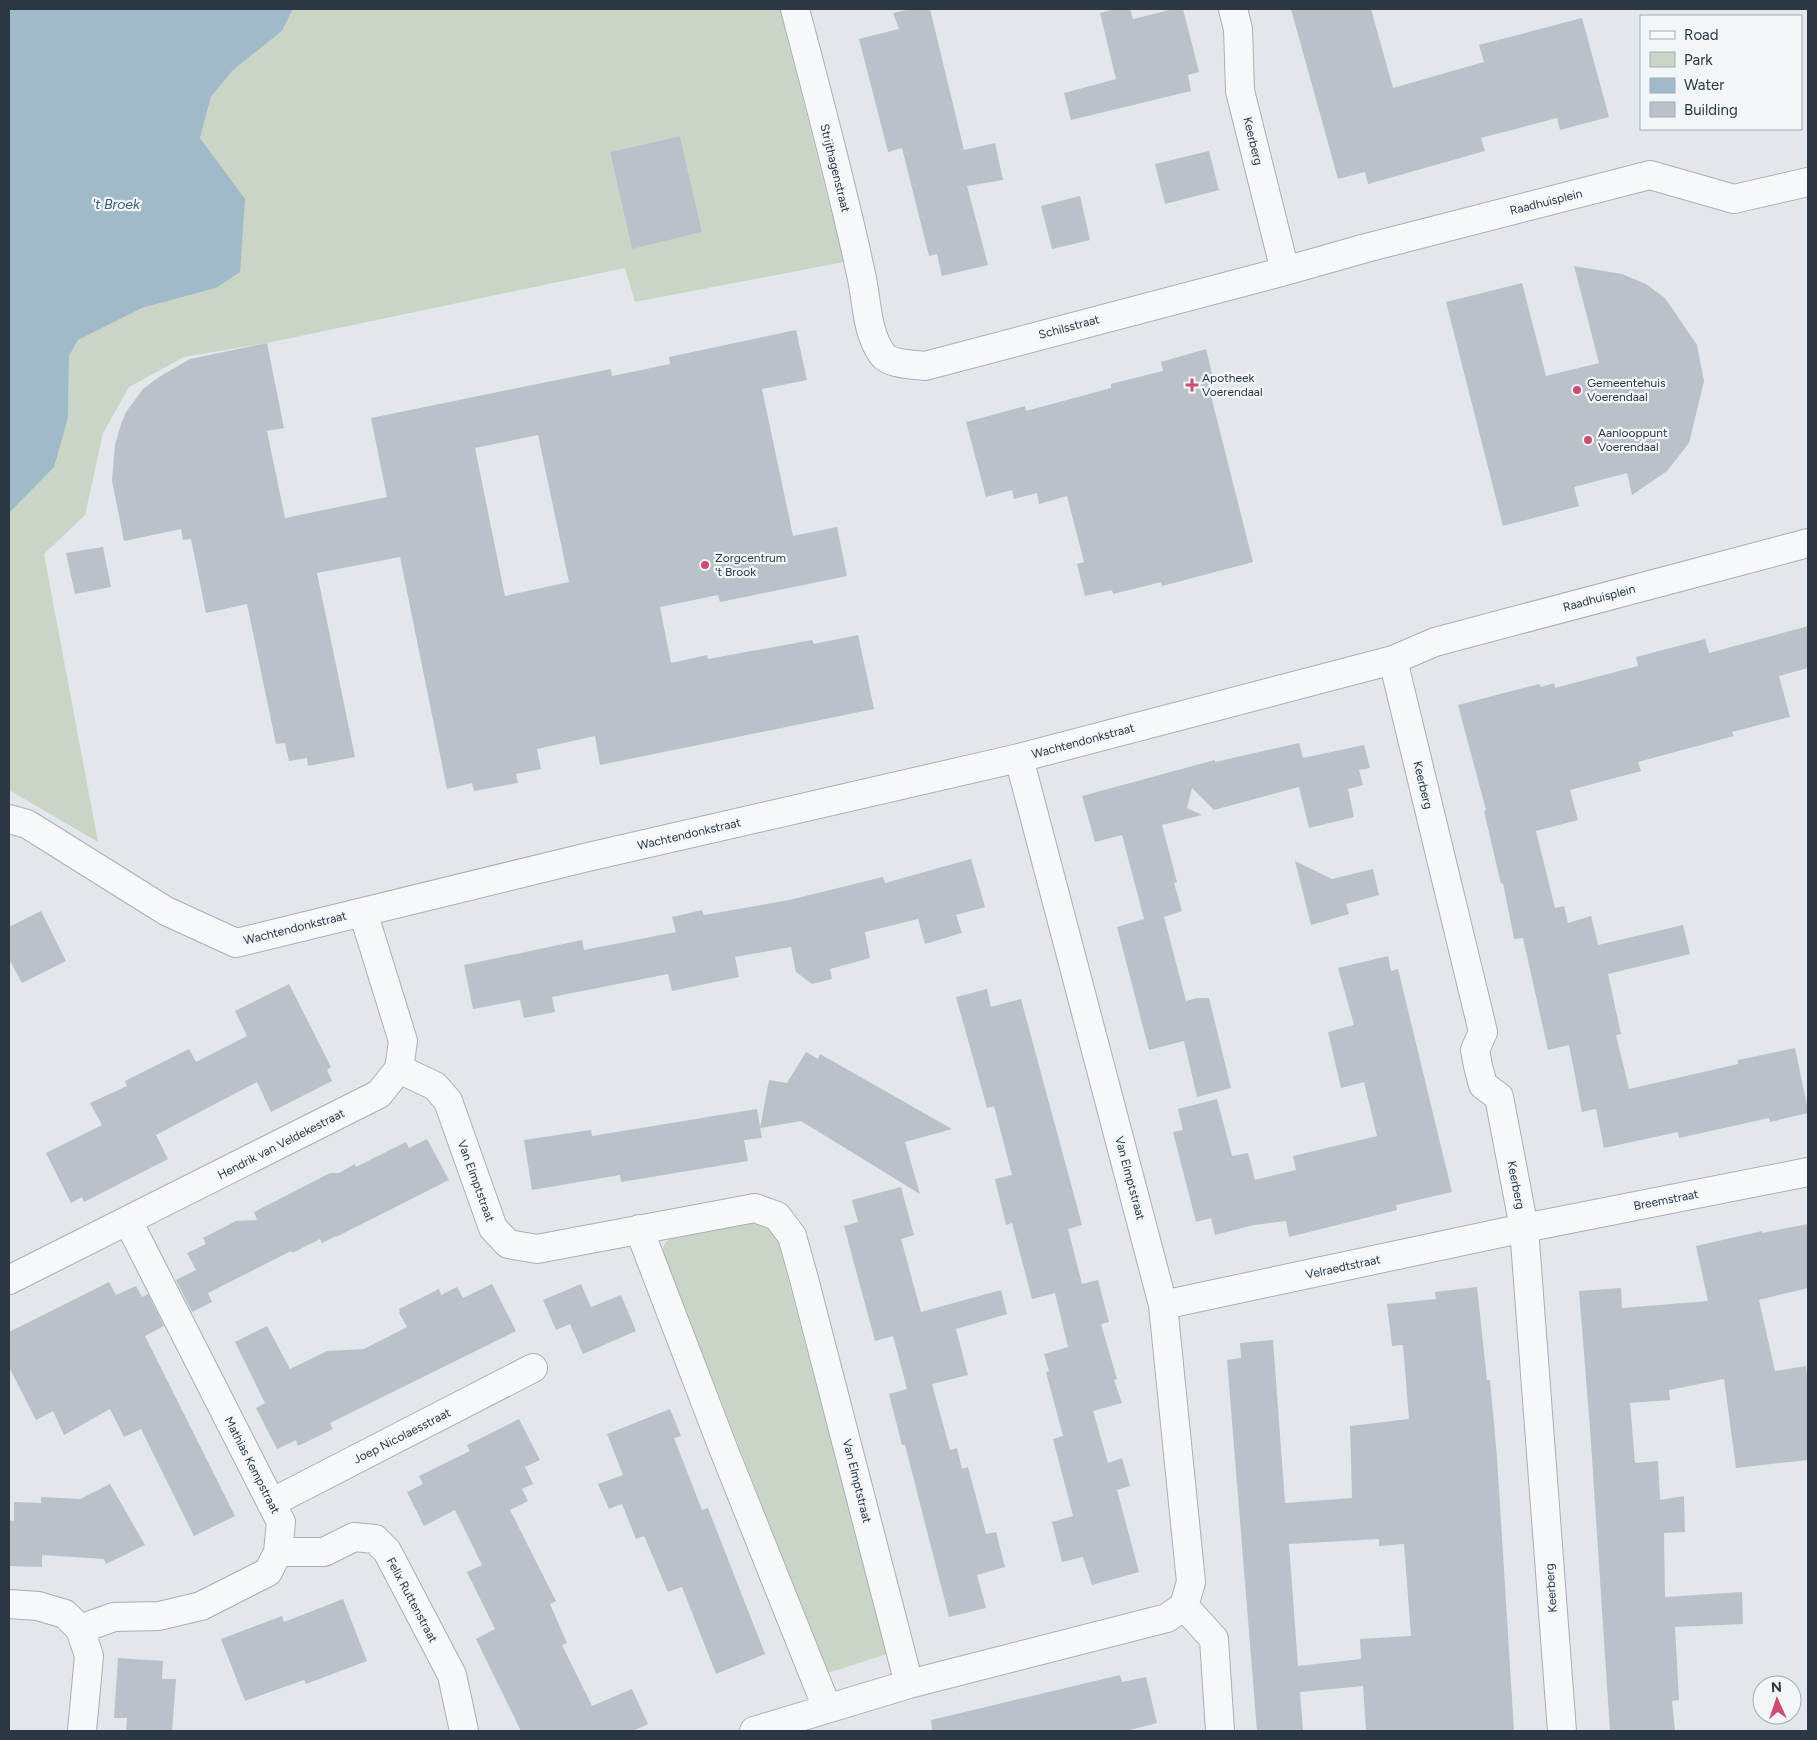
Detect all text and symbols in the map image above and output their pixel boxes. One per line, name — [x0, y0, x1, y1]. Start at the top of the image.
legend — [1640, 15, 1802, 130]
text: Road — [1684, 26, 1719, 44]
text: Park — [1684, 51, 1713, 69]
text: Water — [1684, 76, 1724, 94]
text: Building — [1684, 101, 1738, 119]
street label: Keerberg — [1240, 115, 1266, 167]
street label: Strijthagenstraat — [817, 122, 853, 214]
street label: Raadhuisplein — [1508, 186, 1584, 218]
water label: 't Broek — [92, 196, 141, 213]
street label: Schilsstraat — [1037, 312, 1101, 342]
place label: Apotheek Voerendaal — [1202, 371, 1263, 399]
place label: Gemeentehuis Voerendaal — [1587, 376, 1666, 404]
marker: Apotheek Voerendaal — [1186, 379, 1198, 391]
marker: Gemeentehuis Voerendaal — [1571, 384, 1583, 396]
place label: Aanlooppunt Voerendaal — [1598, 426, 1668, 454]
marker: Aanlooppunt Voerendaal — [1582, 434, 1594, 446]
place label: Zorgcentrum 't Brook — [715, 551, 786, 579]
marker: Zorgcentrum 't Brook — [699, 559, 711, 571]
street label: Raadhuisplein — [1561, 582, 1637, 614]
street label: Wachtendonkstraat — [1030, 720, 1136, 761]
street label: Keerberg — [1410, 759, 1436, 811]
street label: Wachtendonkstraat — [636, 815, 742, 853]
street label: Wachtendonkstraat — [242, 908, 348, 948]
street label: Hendrik van Veldekestraat — [215, 1106, 347, 1182]
street label: Van Elmptstraat — [1112, 1135, 1148, 1222]
street label: Van Elmptstraat — [455, 1138, 497, 1224]
street label: Keerberg — [1504, 1160, 1528, 1210]
street label: Breemstraat — [1632, 1187, 1700, 1213]
street label: Velraedtstraat — [1304, 1252, 1382, 1282]
street label: Joep Nicolaesstraat — [351, 1405, 453, 1467]
street label: Mathias Kempstraat — [221, 1414, 283, 1516]
street label: Van Elmptstraat — [840, 1438, 874, 1525]
street label: Felix Ruttenstraat — [384, 1555, 441, 1645]
street label: Keerberg — [1542, 1563, 1560, 1613]
north arrow — [1752, 1675, 1802, 1725]
text: N — [1770, 1679, 1782, 1696]

